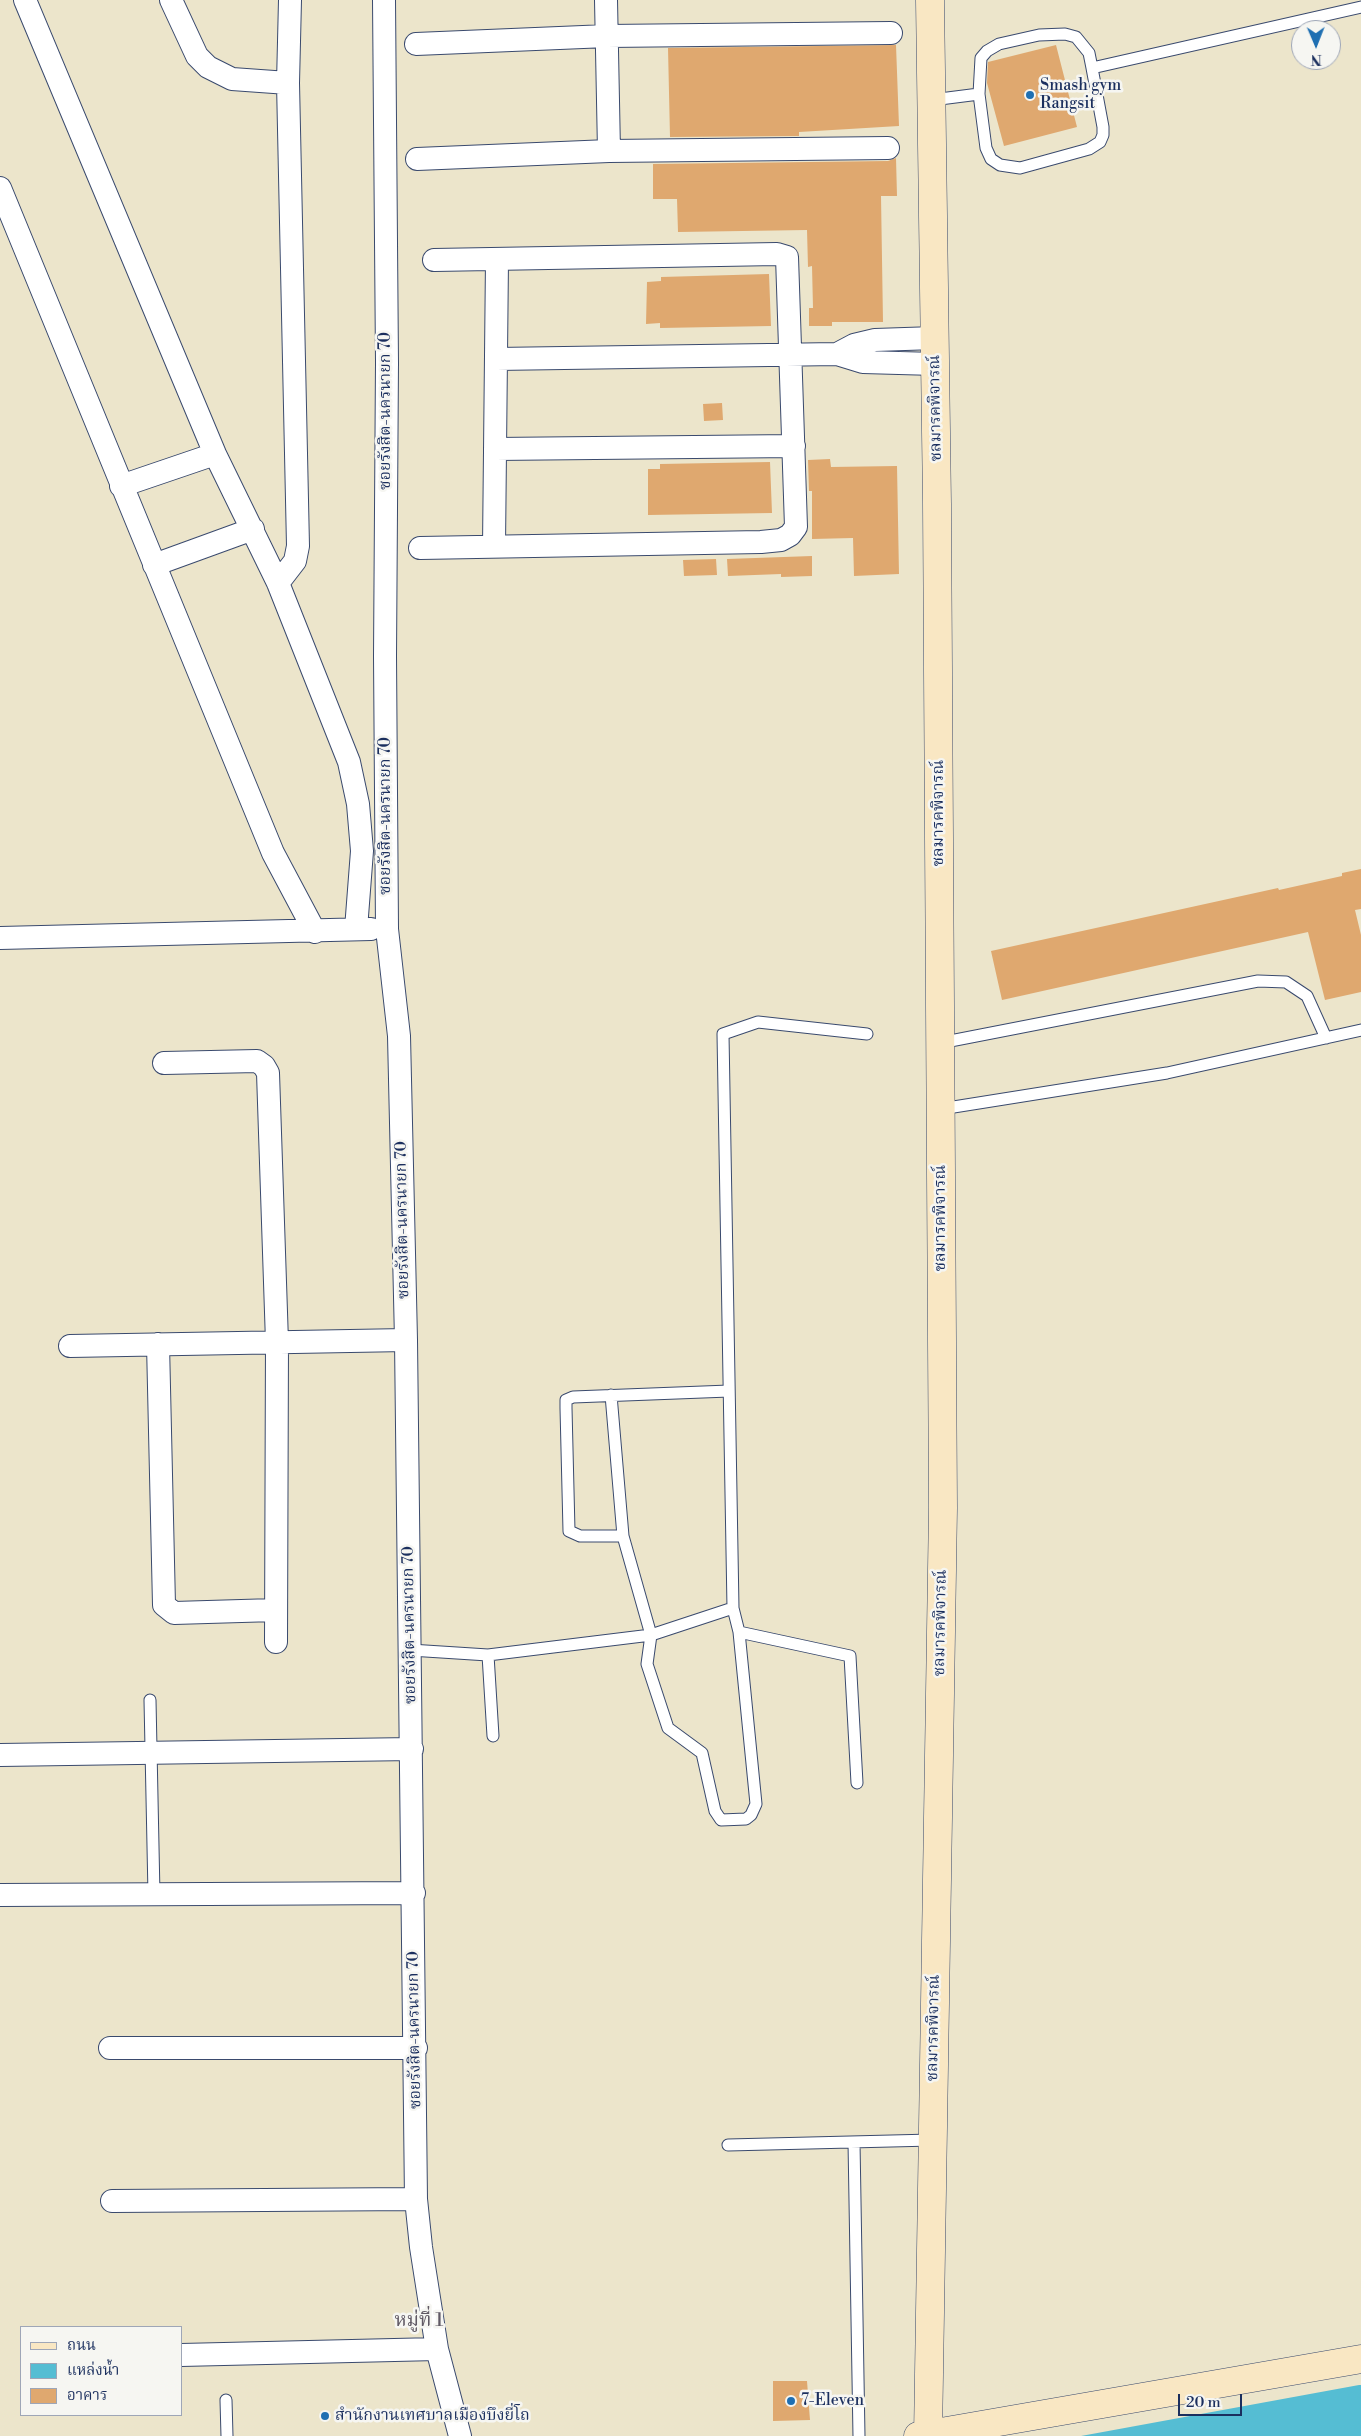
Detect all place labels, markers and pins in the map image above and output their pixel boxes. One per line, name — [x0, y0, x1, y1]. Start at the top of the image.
place label: Smash gym Rangsit — [1040, 76, 1121, 114]
marker: Smash gym Rangsit — [1024, 89, 1036, 101]
place label: 7-Eleven — [801, 2391, 864, 2411]
marker: 7-Eleven — [785, 2395, 797, 2407]
place label: สำนักงานเทศบาลเมืองบึงยี่โถ — [335, 2406, 530, 2426]
marker: สำนักงานเทศบาลเมืองบึงยี่โถ — [319, 2410, 331, 2422]

